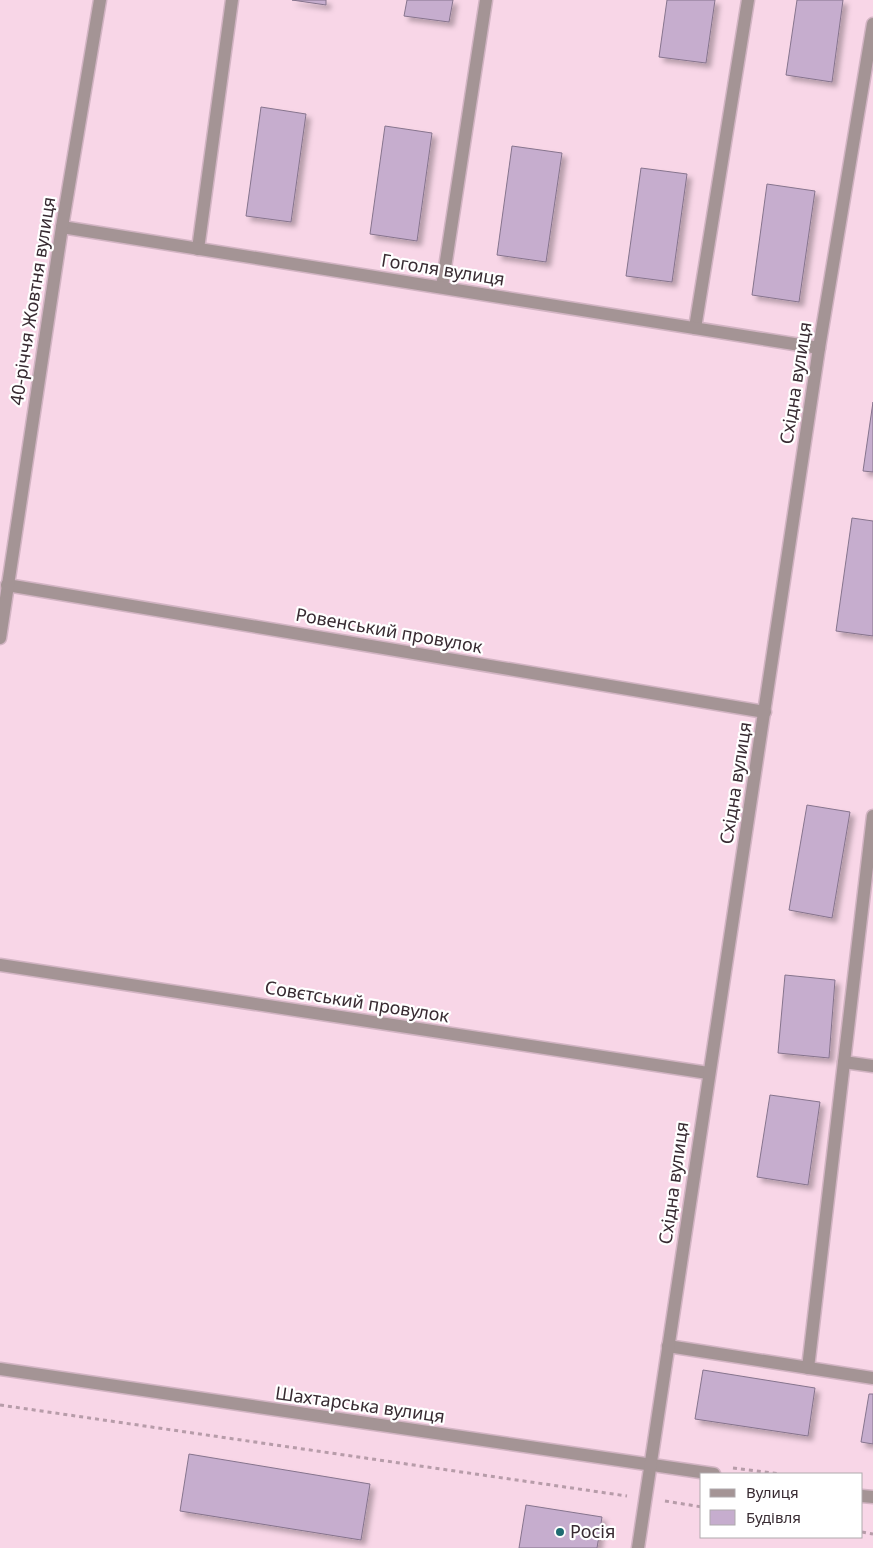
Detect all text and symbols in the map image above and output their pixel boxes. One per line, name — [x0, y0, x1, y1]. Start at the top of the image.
street label: 40-річчя Жовтня вулиця — [4, 195, 60, 407]
street label: Гоголя вулиця — [380, 247, 507, 291]
street label: Східна вулиця — [774, 320, 817, 446]
street label: Ровенський провулок — [294, 602, 485, 658]
street label: Східна вулиця — [714, 720, 757, 846]
street label: Совєтський провулок — [263, 975, 451, 1028]
street label: Східна вулиця — [653, 1120, 693, 1246]
street label: Шахтарська вулиця — [274, 1380, 446, 1428]
legend — [700, 1473, 863, 1538]
text: Вулиця — [746, 1482, 799, 1502]
text: Будівля — [746, 1507, 801, 1527]
place label: Росія — [570, 1519, 615, 1543]
marker: Росія — [554, 1526, 566, 1538]

